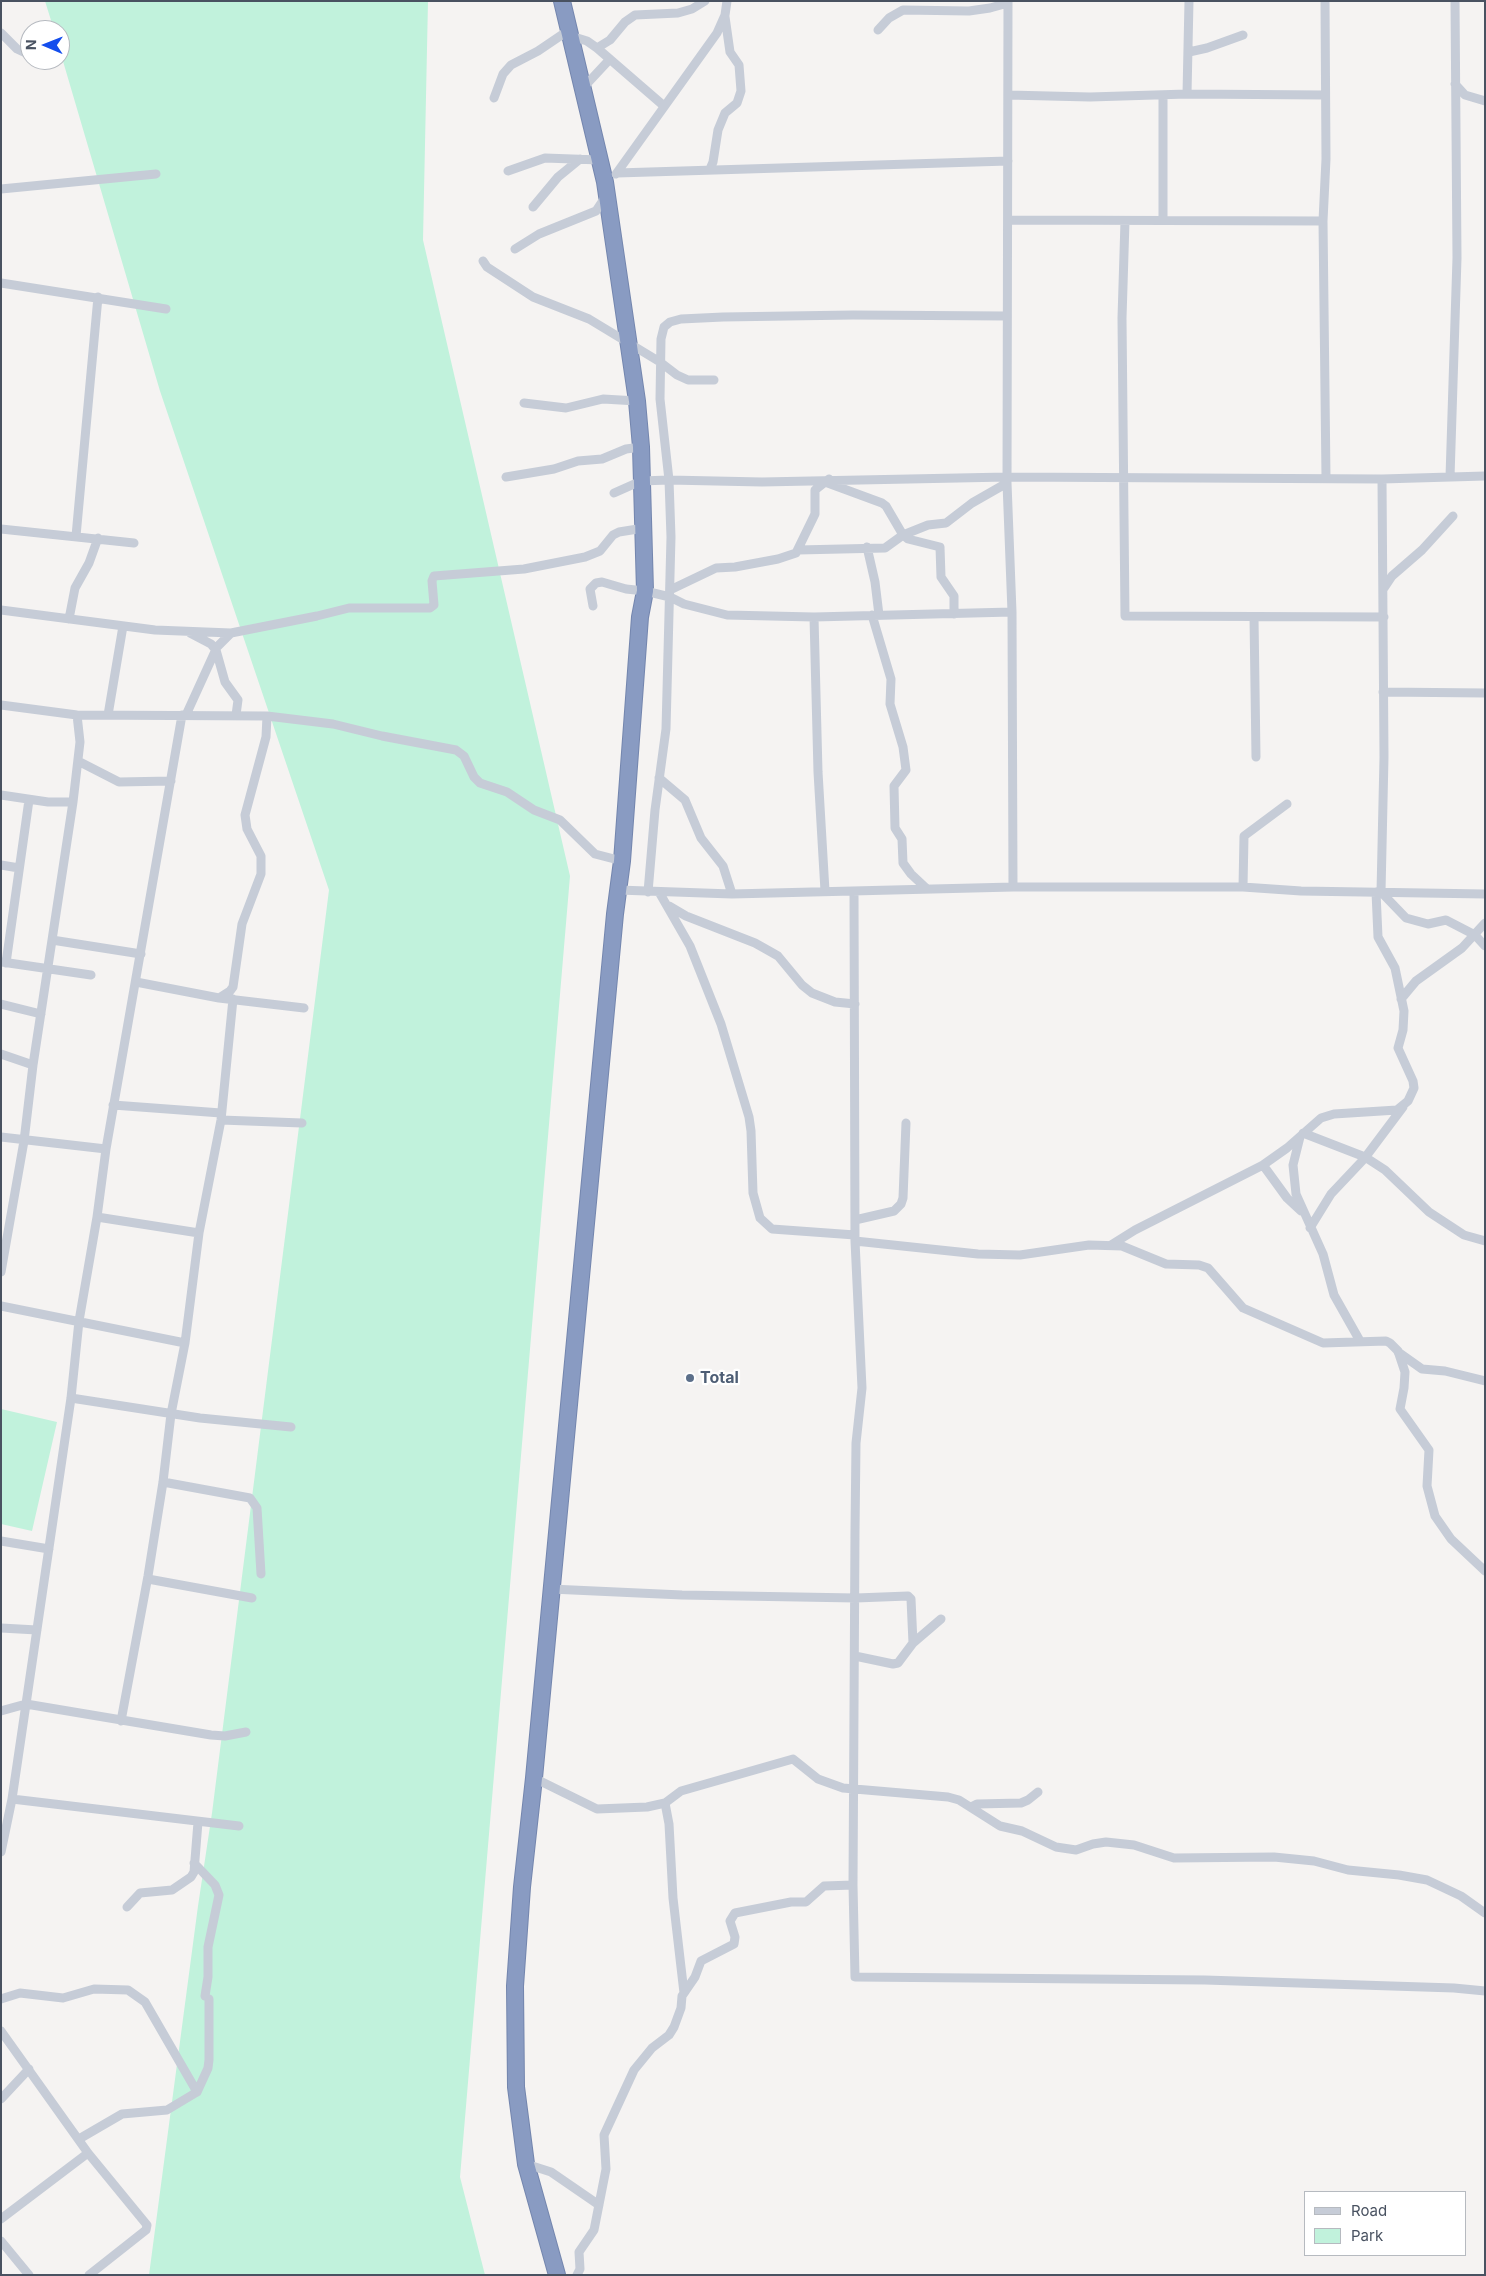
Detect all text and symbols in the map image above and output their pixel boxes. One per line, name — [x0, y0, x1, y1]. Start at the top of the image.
north arrow — [20, 20, 70, 70]
text: N — [22, 39, 39, 50]
place label: Total — [700, 1368, 739, 1388]
marker: Total — [684, 1372, 696, 1384]
legend — [1304, 2191, 1466, 2256]
text: Road — [1351, 2201, 1387, 2220]
text: Park — [1351, 2226, 1383, 2245]

